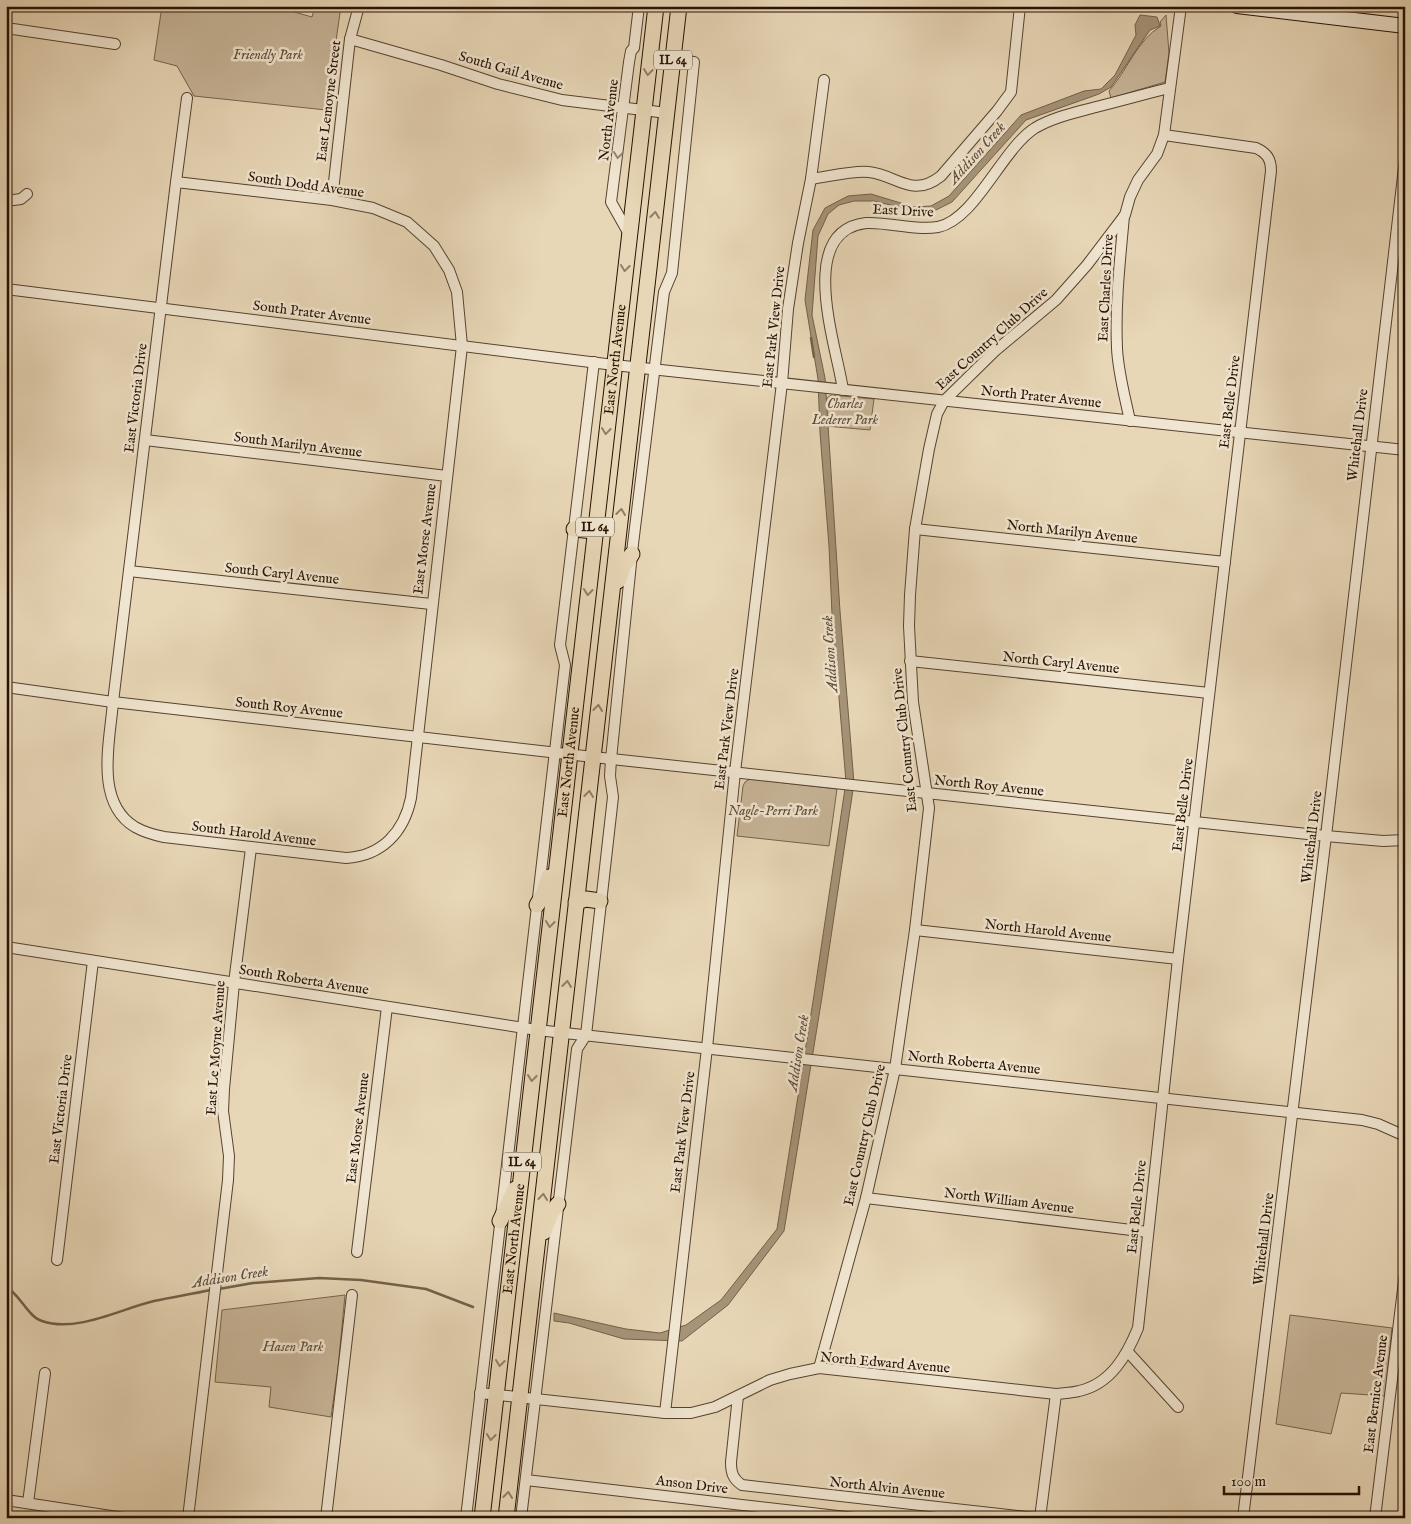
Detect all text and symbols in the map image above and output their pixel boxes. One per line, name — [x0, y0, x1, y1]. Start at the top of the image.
street label: East Lemoyne Street — [313, 39, 345, 163]
park label: Friendly Park — [233, 46, 303, 64]
street label: South Gail Avenue — [457, 47, 566, 95]
road number: IL 64 — [654, 50, 692, 70]
one-way arrow — [643, 68, 654, 76]
street label: North Avenue — [595, 77, 623, 162]
water label: Addison Creek — [943, 118, 1010, 189]
one-way arrow — [613, 152, 624, 160]
street label: South Dodd Avenue — [247, 168, 366, 202]
street label: East Drive — [872, 200, 935, 222]
one-way arrow — [649, 210, 660, 218]
street label: East Charles Drive — [1094, 233, 1118, 342]
one-way arrow — [620, 265, 631, 273]
street label: East Park View Drive — [759, 265, 789, 389]
street label: East Country Club Drive — [932, 283, 1052, 394]
street label: South Prater Avenue — [252, 297, 373, 329]
street label: East North Avenue — [600, 303, 631, 416]
street label: East Victoria Drive — [120, 342, 152, 454]
street label: East Belle Drive — [1215, 354, 1245, 450]
street label: North Prater Avenue — [980, 382, 1103, 412]
street label: Whitehall Drive — [1343, 387, 1373, 482]
park label: Charles Lederer Park — [811, 395, 879, 429]
one-way arrow — [601, 427, 612, 435]
street label: South Marilyn Avenue — [233, 428, 364, 462]
street label: East Morse Avenue — [409, 482, 441, 595]
one-way arrow — [615, 508, 626, 516]
street label: North Marilyn Avenue — [1006, 516, 1139, 548]
road number: IL 64 — [576, 518, 614, 536]
street label: South Caryl Avenue — [224, 559, 341, 589]
one-way arrow — [583, 588, 594, 596]
water label: Addison Creek — [818, 615, 842, 695]
street label: North Caryl Avenue — [1002, 648, 1121, 678]
street label: East Country Club Drive — [888, 666, 922, 813]
street label: East Park View Drive — [711, 667, 743, 791]
street label: South Roy Avenue — [234, 693, 344, 723]
one-way arrow — [592, 704, 603, 712]
street label: East North Avenue — [554, 705, 584, 818]
street label: East Belle Drive — [1168, 757, 1198, 853]
street label: North Roy Avenue — [933, 771, 1045, 801]
street label: Whitehall Drive — [1297, 789, 1327, 884]
one-way arrow — [583, 790, 594, 798]
park label: Nagle-Perri Park — [728, 802, 818, 821]
street label: South Harold Avenue — [191, 817, 318, 851]
street label: North Harold Avenue — [984, 915, 1113, 947]
one-way arrow — [545, 921, 556, 929]
street label: South Roberta Avenue — [238, 961, 371, 999]
street label: East Le Moyne Avenue — [202, 979, 230, 1116]
one-way arrow — [561, 980, 572, 988]
water label: Addison Creek — [782, 1013, 813, 1095]
street label: North Roberta Avenue — [907, 1047, 1042, 1079]
street label: East Victoria Drive — [45, 1053, 77, 1165]
street label: East Country Club Drive — [840, 1062, 890, 1208]
street label: East Park View Drive — [667, 1070, 699, 1194]
street label: East Morse Avenue — [342, 1071, 374, 1184]
one-way arrow — [527, 1075, 538, 1083]
road number: IL 64 — [503, 1152, 541, 1172]
street label: East Belle Drive — [1123, 1159, 1151, 1255]
street label: East North Avenue — [499, 1182, 529, 1295]
street label: North William Avenue — [943, 1184, 1076, 1218]
street label: Whitehall Drive — [1249, 1191, 1279, 1286]
one-way arrow — [537, 1193, 548, 1201]
water label: Addison Creek — [188, 1262, 270, 1293]
street label: East Bernice Avenue — [1360, 1333, 1392, 1454]
park label: Hasen Park — [262, 1338, 324, 1356]
street label: North Edward Avenue — [819, 1348, 951, 1378]
one-way arrow — [495, 1360, 506, 1368]
one-way arrow — [486, 1433, 497, 1441]
scale bar — [1224, 1464, 1358, 1496]
street label: Anson Drive — [654, 1472, 730, 1498]
text: 100 m — [1231, 1472, 1267, 1491]
street label: North Alvin Avenue — [828, 1473, 946, 1503]
one-way arrow — [502, 1491, 513, 1499]

